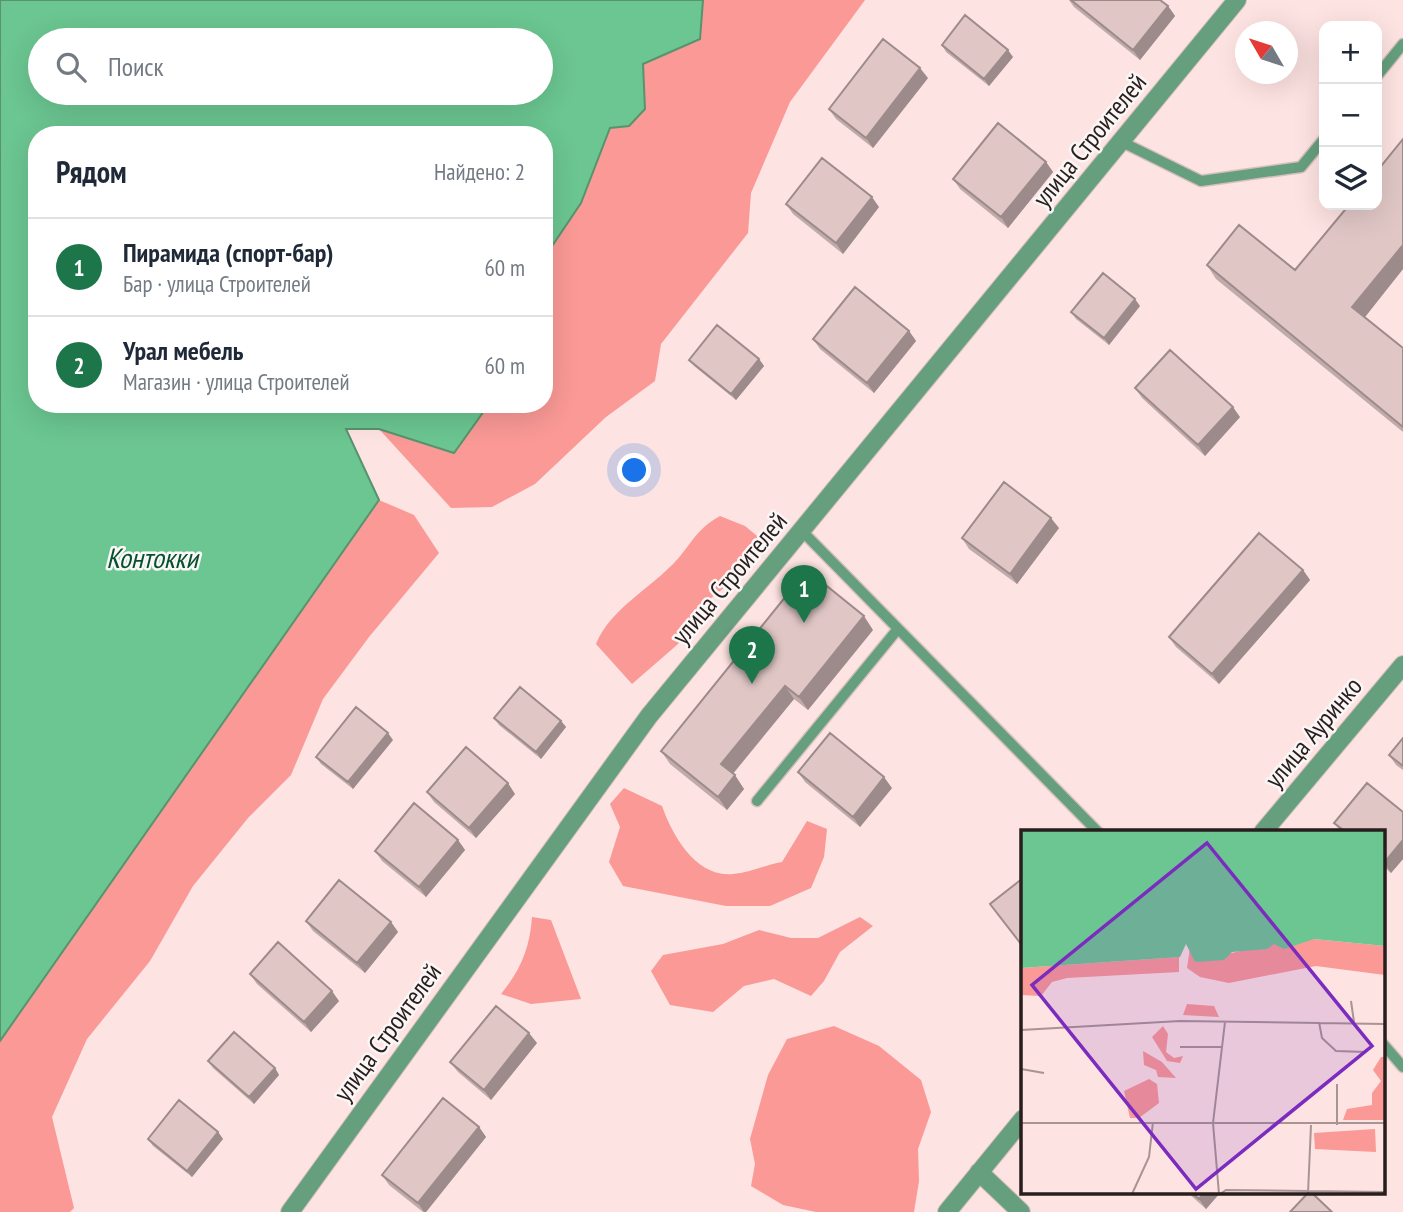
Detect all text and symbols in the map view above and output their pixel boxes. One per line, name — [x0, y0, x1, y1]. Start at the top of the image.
north arrow — [1235, 21, 1298, 84]
map controls — [1319, 21, 1382, 210]
button: + — [1319, 21, 1382, 84]
search box — [28, 28, 553, 105]
icon: search — [52, 48, 90, 86]
text: Поиск — [108, 50, 164, 83]
street label: улица Строителей — [1025, 66, 1153, 214]
button: − — [1319, 84, 1382, 147]
button: layers — [1319, 147, 1382, 210]
text: Рядом — [56, 152, 127, 191]
text: Найдено: 2 — [434, 157, 525, 186]
text: Пирамида (спорт-бар) — [123, 236, 334, 269]
text: 1 — [74, 253, 85, 282]
text: 60 m — [484, 253, 525, 282]
text: Бар · улица Строителей — [123, 269, 311, 298]
text: Урал мебель — [123, 334, 243, 367]
text: 2 — [74, 351, 85, 380]
text: 60 m — [484, 351, 525, 380]
text: Магазин · улица Строителей — [123, 367, 350, 396]
your location — [617, 453, 651, 487]
street label: улица Строителей — [664, 505, 794, 651]
water label: Контокки — [106, 539, 200, 576]
pin: 1 — [781, 565, 827, 623]
pin: 2 — [729, 626, 775, 684]
street label: улица Ауринко — [1257, 670, 1369, 794]
inset map — [1021, 830, 1386, 1194]
street label: улица Строителей — [326, 956, 448, 1108]

